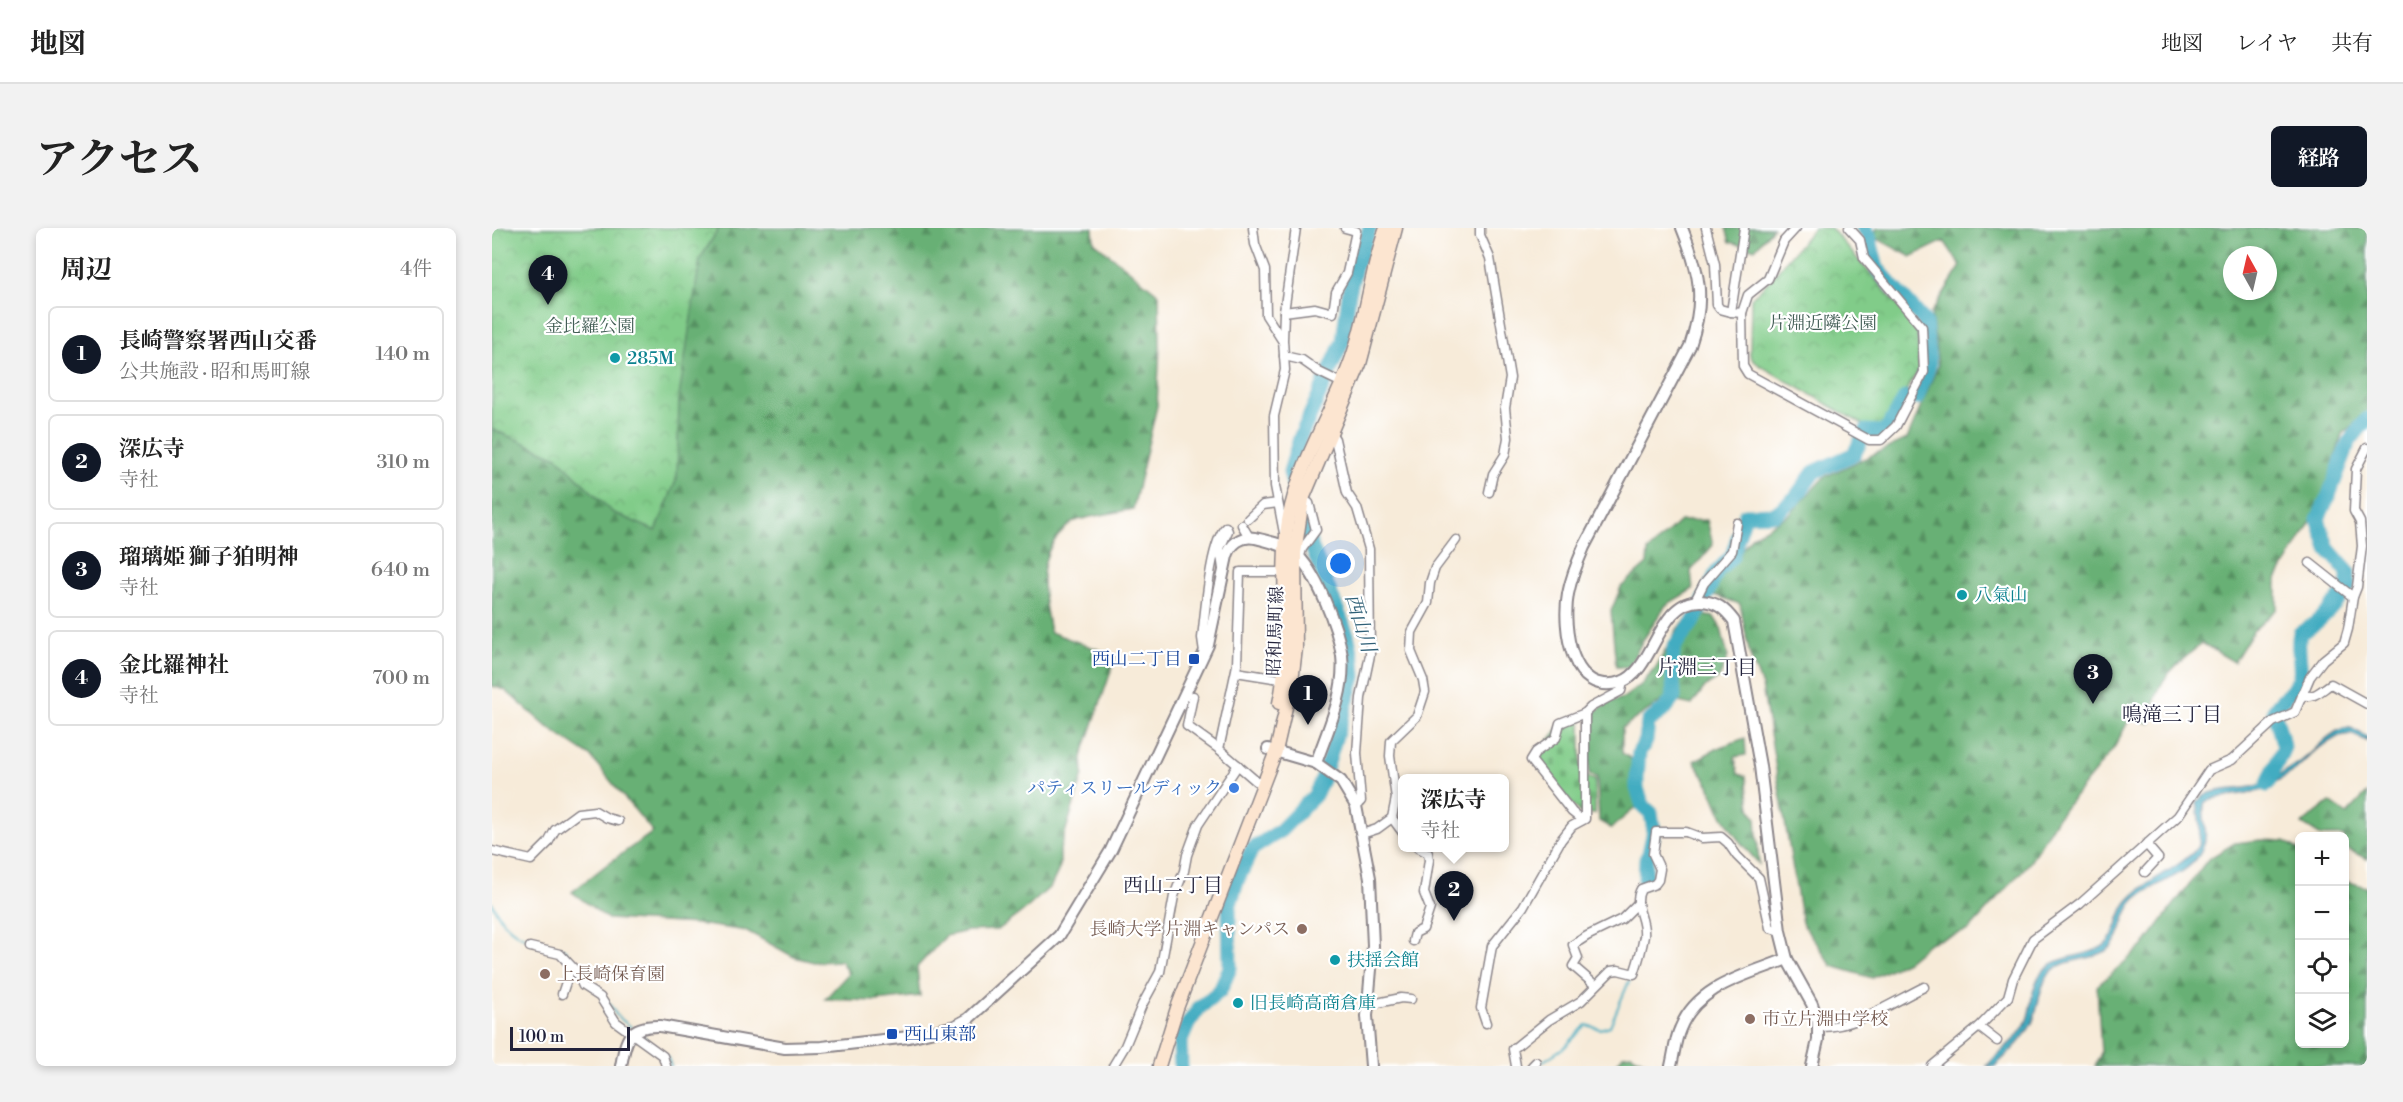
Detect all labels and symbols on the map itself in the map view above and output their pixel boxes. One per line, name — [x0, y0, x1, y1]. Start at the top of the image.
north arrow — [2223, 246, 2277, 300]
pin: 4 — [528, 256, 568, 305]
park label: 片淵近隣公園 — [1769, 312, 1877, 335]
park label: 金比羅公園 — [545, 315, 635, 338]
place label: 285M — [627, 347, 674, 370]
marker: 285M — [608, 351, 622, 365]
your location — [1326, 549, 1355, 578]
place label: 八氣山 — [1974, 584, 2028, 607]
street label: 昭和馬町線 — [1262, 586, 1289, 676]
marker: 八氣山 — [1955, 588, 1969, 602]
water label: 西山川 — [1339, 591, 1381, 658]
place label: 西山二丁目 — [1092, 648, 1182, 671]
marker: 西山二丁目 — [1187, 652, 1201, 666]
pin: 3 — [2074, 654, 2112, 704]
district label: 片淵三丁目 — [1657, 656, 1757, 681]
pin: 1 — [1288, 676, 1328, 725]
district label: 鳴滝三丁目 — [2122, 703, 2222, 728]
place label: パティスリールディック — [1027, 777, 1222, 800]
marker: パティスリールディック — [1227, 781, 1241, 795]
pin: 2 — [1434, 872, 1474, 921]
district label: 西山二丁目 — [1123, 874, 1223, 899]
place label: 長崎大学 片淵キャンパス — [1090, 918, 1290, 941]
marker: 長崎大学 片淵キャンパス — [1295, 922, 1309, 936]
place label: 扶揺会館 — [1347, 949, 1419, 972]
marker: 扶揺会館 — [1328, 953, 1342, 967]
place label: 上長崎保育園 — [557, 963, 665, 986]
marker: 上長崎保育園 — [538, 967, 552, 981]
place label: 旧長崎高商倉庫 — [1250, 992, 1376, 1015]
marker: 旧長崎高商倉庫 — [1231, 996, 1245, 1010]
place label: 市立片淵中学校 — [1762, 1008, 1888, 1031]
marker: 市立片淵中学校 — [1743, 1012, 1757, 1026]
place label: 西山東部 — [904, 1023, 976, 1046]
scale bar — [510, 1024, 630, 1052]
marker: 西山東部 — [885, 1027, 899, 1041]

